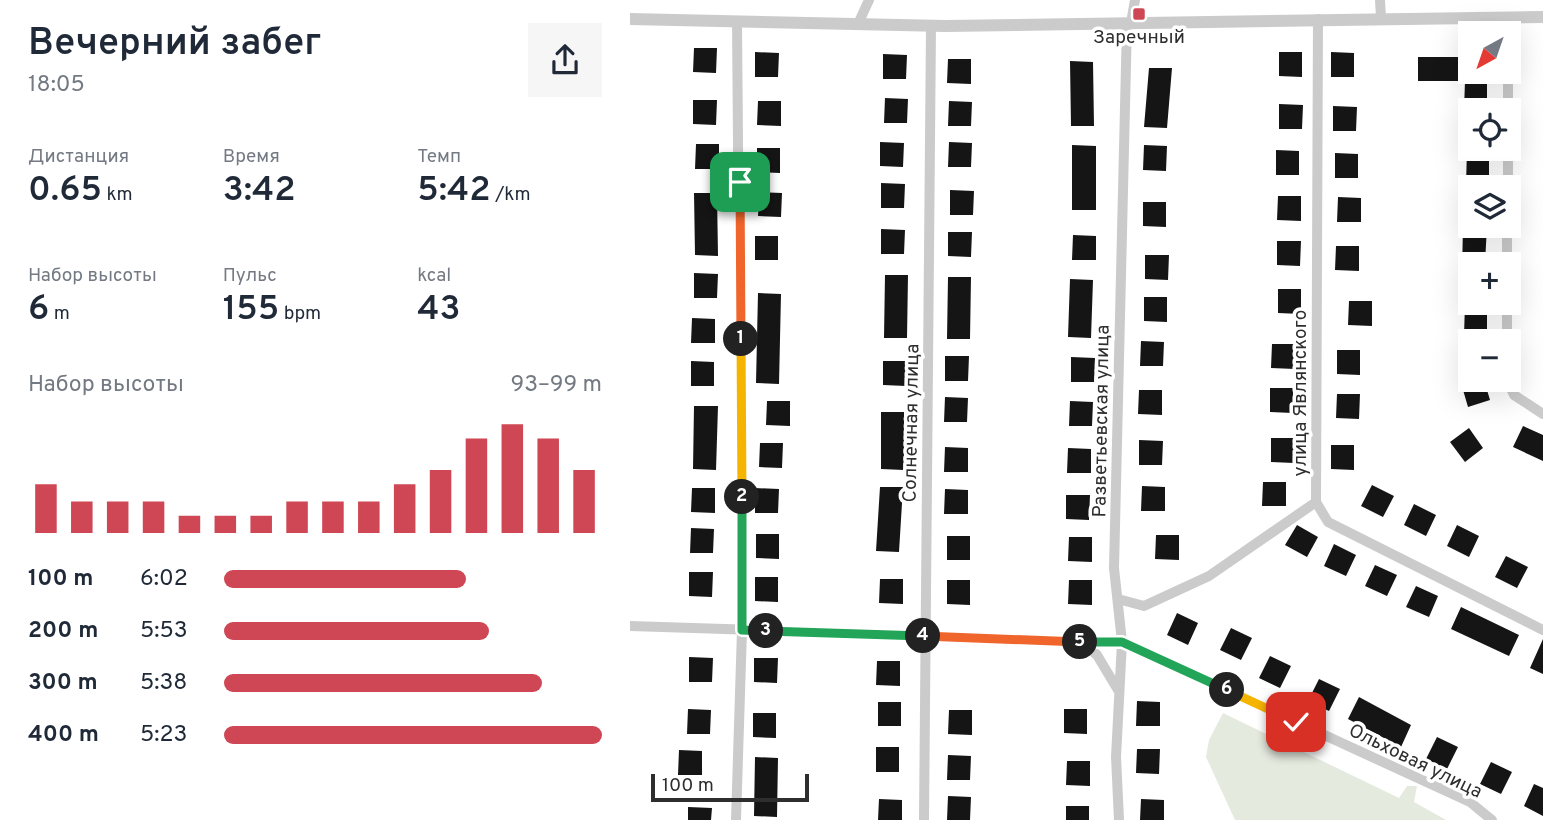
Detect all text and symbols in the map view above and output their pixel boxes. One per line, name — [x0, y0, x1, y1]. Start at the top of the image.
marker: Заречный — [1131, 6, 1147, 22]
text: Вечерний забег — [28, 20, 321, 69]
north arrow — [1458, 21, 1521, 84]
map controls — [1458, 21, 1521, 392]
button: share — [528, 23, 602, 97]
place label: Заречный — [1093, 26, 1185, 50]
text: 18:05 — [28, 71, 85, 100]
button: locate — [1458, 98, 1521, 161]
text: Дистанция — [28, 145, 129, 169]
text: Время — [223, 145, 280, 169]
text: Темп — [417, 145, 461, 169]
pin — [710, 152, 770, 212]
icon: arrive — [721, 163, 759, 201]
text: 0.65 — [28, 169, 102, 213]
text: 3:42 — [223, 169, 296, 213]
text: 5:42 — [417, 169, 491, 213]
button: layers — [1458, 175, 1521, 238]
text: km — [102, 183, 133, 207]
text: /km — [491, 183, 531, 207]
button: + — [1458, 252, 1521, 315]
text: Набор высоты — [28, 264, 157, 288]
text: Пульс — [223, 264, 277, 288]
text: kcal — [417, 264, 451, 288]
text: 6 — [28, 288, 49, 332]
text: 155 — [223, 288, 279, 332]
text: 43 — [417, 288, 461, 332]
text: m — [49, 302, 70, 326]
text: bpm — [279, 302, 321, 326]
street label: улица Являнского — [1289, 310, 1313, 476]
pin: 1 — [724, 322, 758, 356]
street label: Разветьевская улица — [1088, 324, 1116, 518]
text: 1 — [737, 326, 744, 350]
button: − — [1458, 329, 1521, 392]
street label: Солнечная улица — [899, 344, 925, 503]
text: Набор высоты — [28, 371, 184, 400]
text: 93–99 m — [510, 371, 602, 400]
pin: 2 — [724, 480, 760, 514]
text: 2 — [736, 484, 747, 508]
text: 100 m — [28, 565, 93, 594]
text: 6:02 — [140, 565, 188, 594]
pin: 3 — [748, 614, 784, 648]
text: 200 m — [28, 617, 98, 646]
text: 5:53 — [140, 617, 188, 646]
text: 3 — [760, 618, 771, 642]
pin: 4 — [906, 618, 940, 654]
text: 4 — [916, 623, 929, 647]
pin: 5 — [1063, 624, 1098, 660]
text: 5 — [1074, 629, 1085, 653]
text: 300 m — [28, 669, 98, 698]
text: 5:38 — [140, 669, 187, 698]
pin: 6 — [1210, 672, 1244, 708]
text: 6 — [1221, 677, 1232, 701]
pin — [1266, 692, 1326, 752]
icon: check — [1277, 703, 1315, 741]
street label: Ольховая улица — [1344, 719, 1486, 805]
text: 400 m — [28, 721, 99, 750]
text: 5:23 — [140, 721, 187, 750]
scale bar — [651, 771, 808, 803]
text: 100 m — [662, 774, 714, 798]

